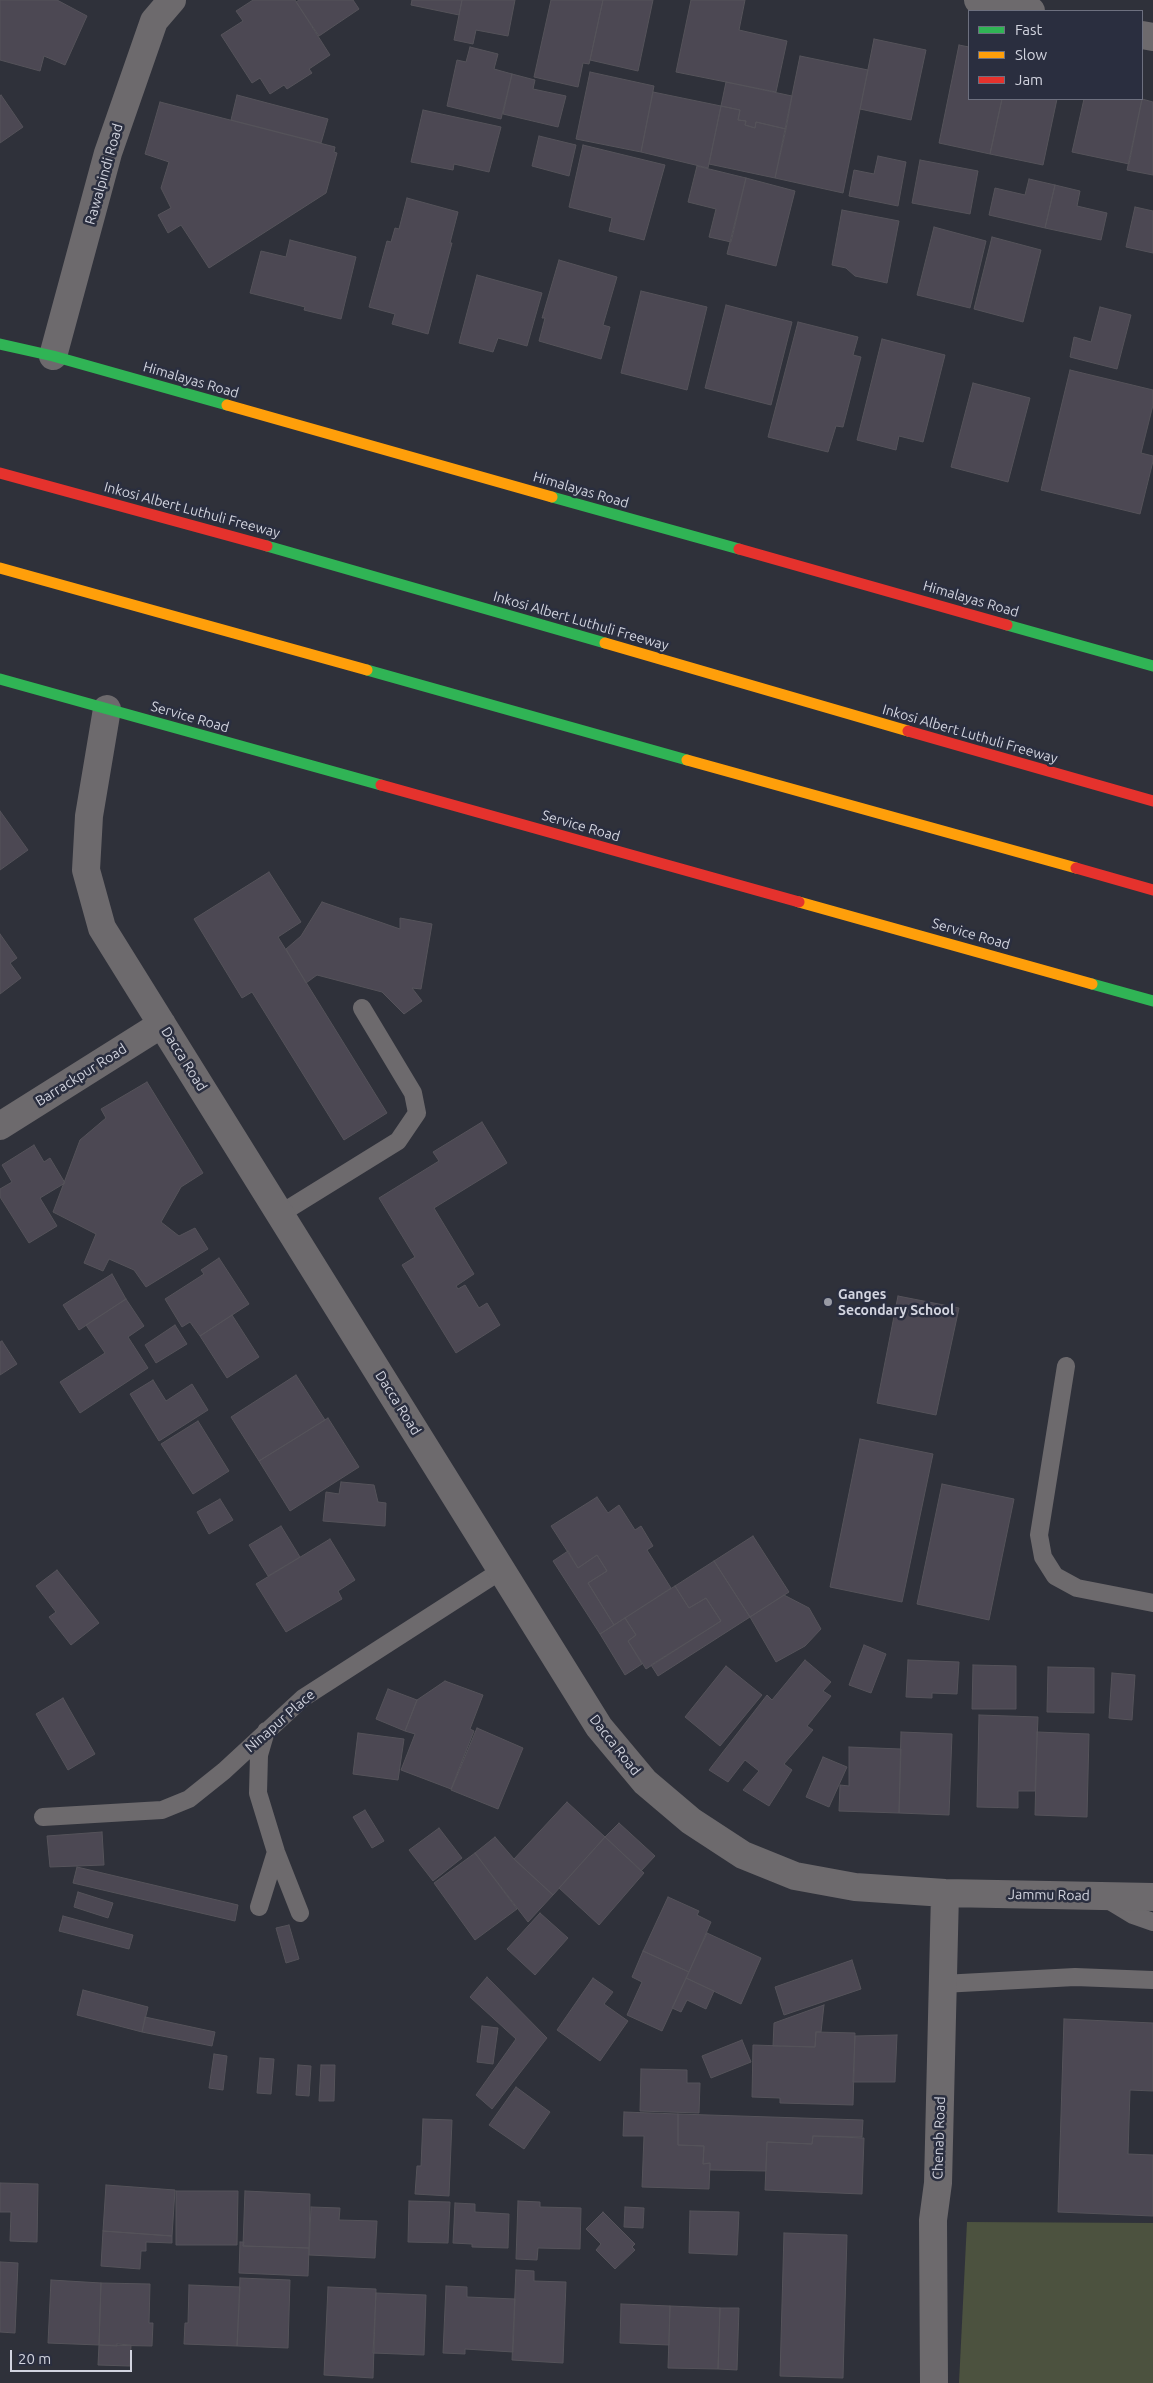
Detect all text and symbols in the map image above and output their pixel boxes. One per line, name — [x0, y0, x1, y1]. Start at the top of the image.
legend — [968, 10, 1143, 100]
text: Fast — [1015, 21, 1042, 38]
text: Slow — [1015, 46, 1047, 63]
text: Jam — [1015, 71, 1043, 88]
street label: Rawalpindi Road — [82, 122, 126, 226]
street label: Himalayas Road — [141, 358, 241, 402]
street label: Himalayas Road — [531, 468, 631, 512]
street label: Inkosi Albert Luthuli Freeway — [102, 478, 282, 542]
street label: Himalayas Road — [921, 577, 1021, 621]
street label: Inkosi Albert Luthuli Freeway — [491, 588, 671, 654]
street label: Service Road — [149, 698, 231, 736]
street label: Inkosi Albert Luthuli Freeway — [880, 701, 1060, 767]
street label: Service Road — [540, 807, 622, 845]
street label: Service Road — [930, 915, 1012, 953]
street label: Dacca Road — [158, 1024, 210, 1094]
street label: Barrackpur Road — [32, 1040, 130, 1110]
place label: Ganges Secondary School — [838, 1286, 954, 1318]
marker: Ganges Secondary School — [822, 1296, 834, 1308]
street label: Dacca Road — [372, 1368, 424, 1438]
street label: Ninapur Place — [242, 1686, 318, 1756]
street label: Dacca Road — [586, 1711, 644, 1779]
street label: Jammu Road — [1008, 1886, 1090, 1904]
street label: Chenab Road — [929, 2096, 949, 2180]
scale bar — [12, 2340, 135, 2372]
text: 20 m — [18, 2350, 51, 2367]

